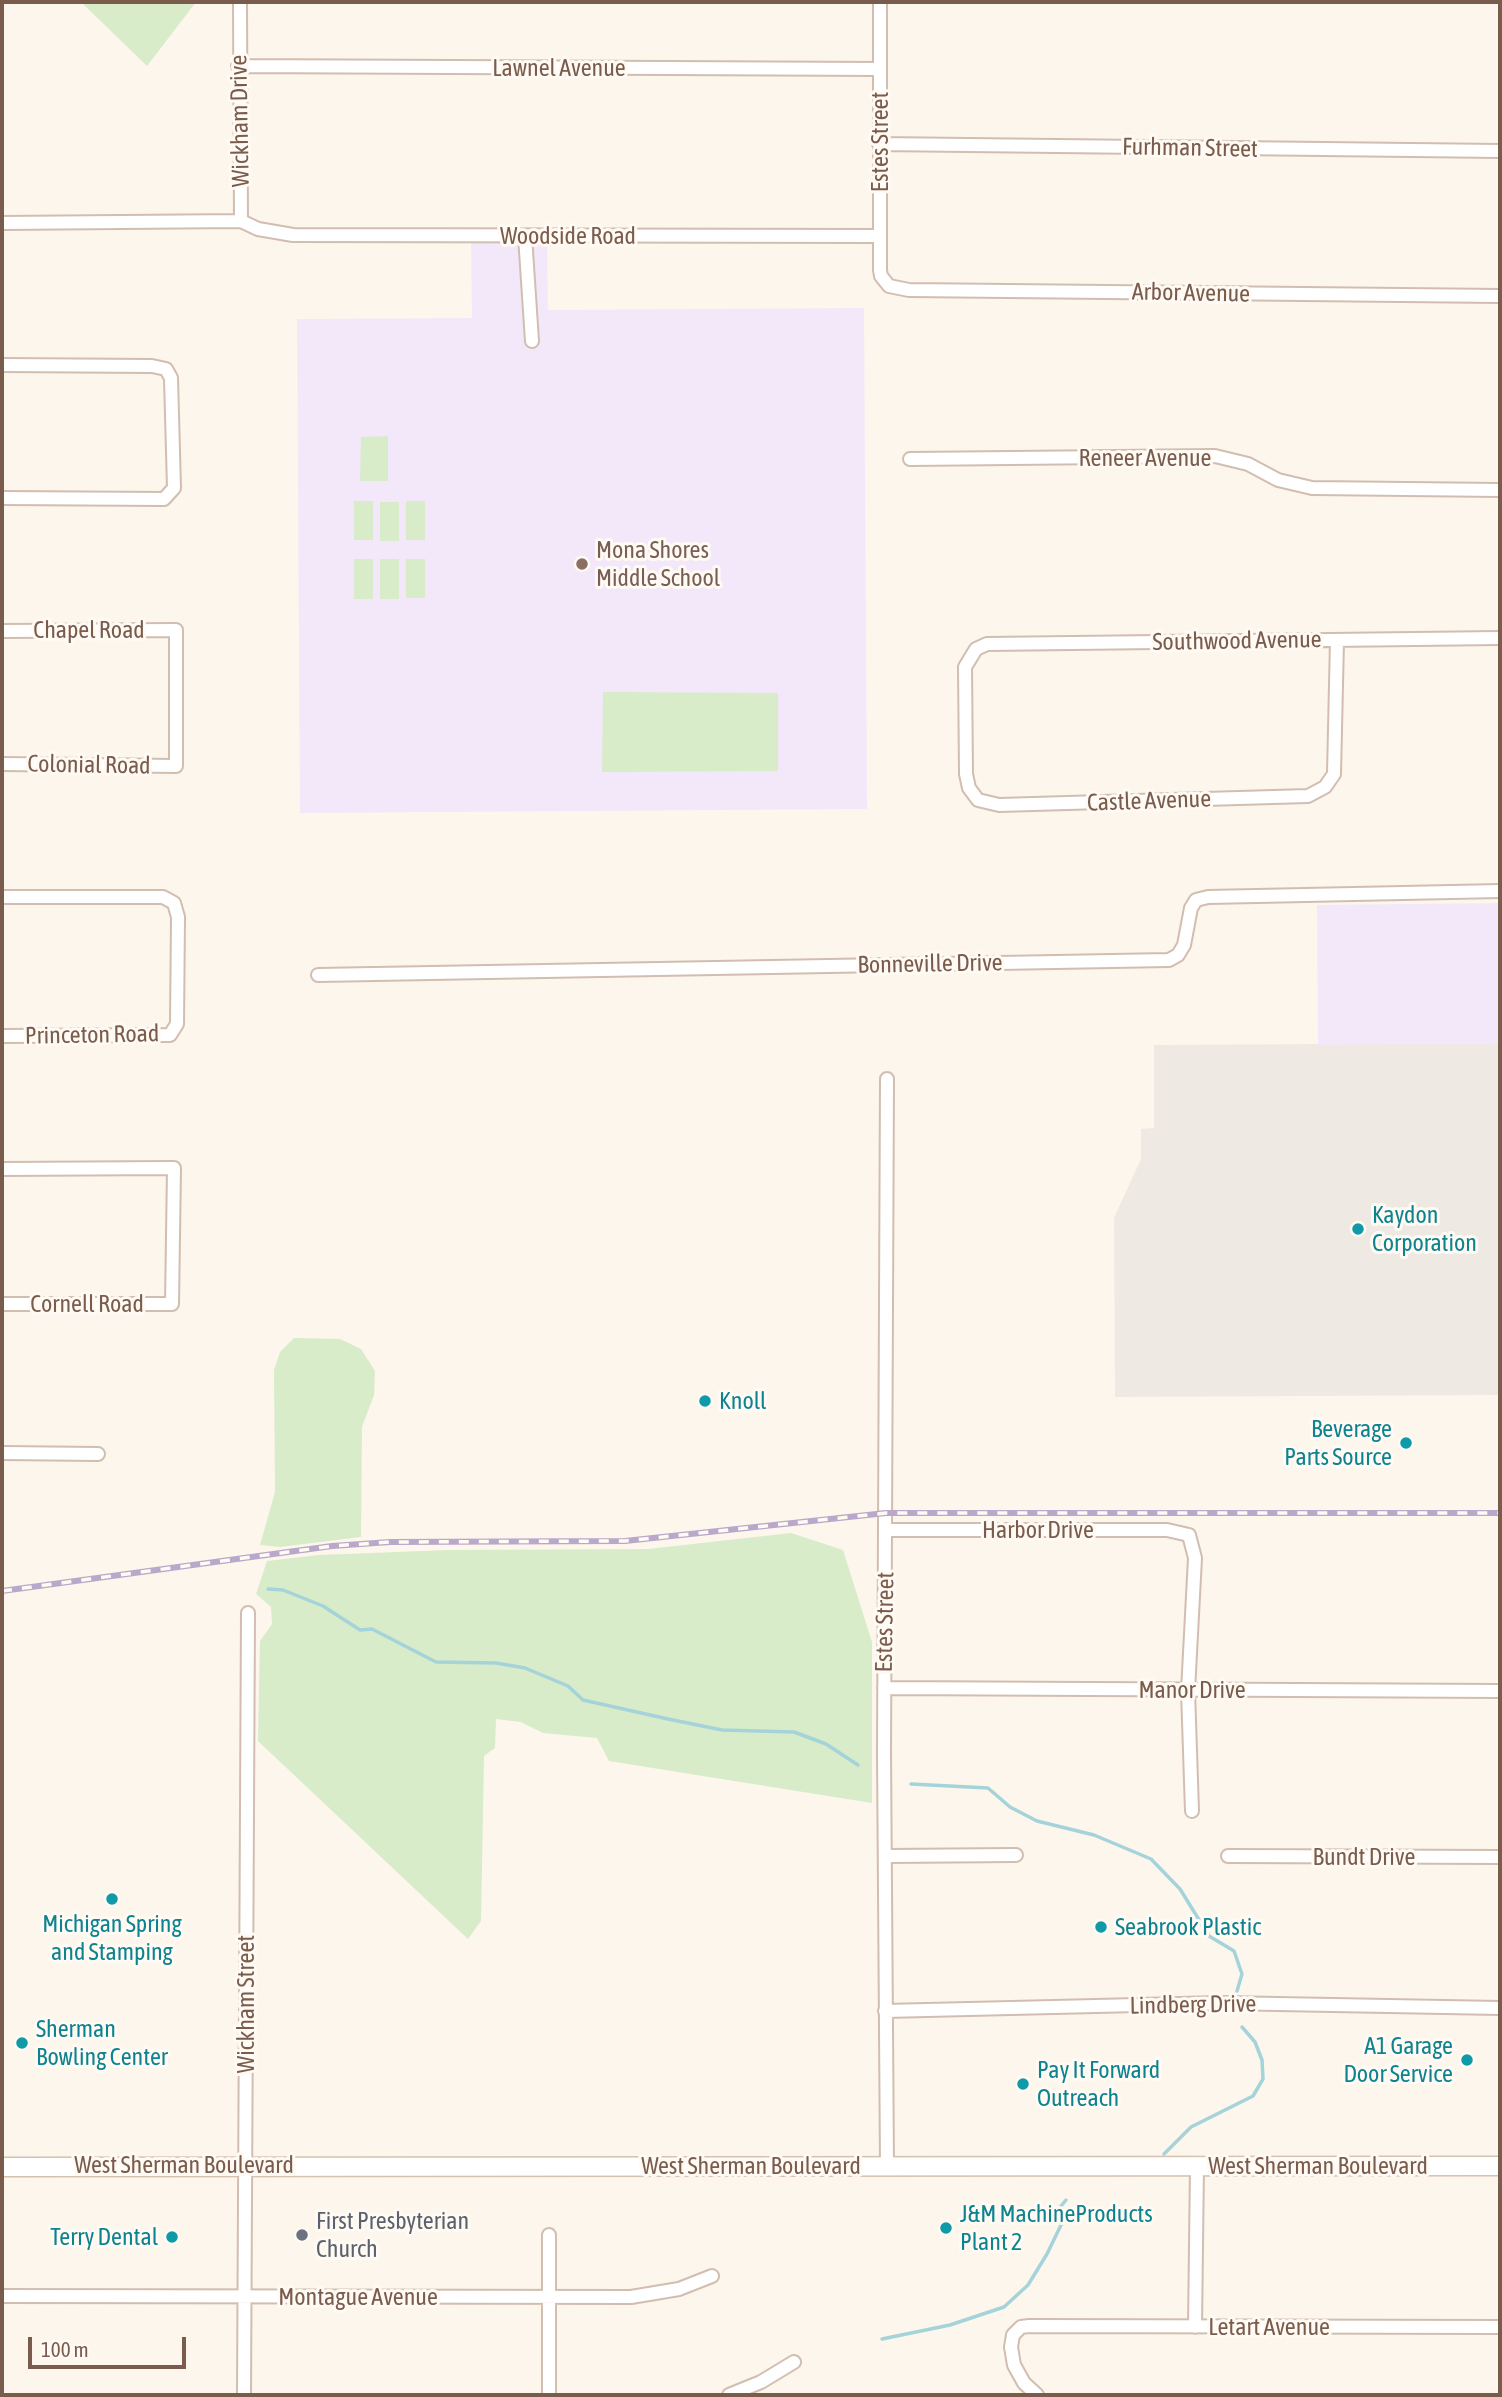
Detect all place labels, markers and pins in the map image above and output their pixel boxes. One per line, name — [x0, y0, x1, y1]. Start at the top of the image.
place label: Mona Shores Middle School — [596, 536, 720, 592]
marker: Mona Shores Middle School — [574, 556, 590, 572]
place label: Kaydon Corporation — [1372, 1201, 1477, 1257]
marker: Kaydon Corporation — [1350, 1221, 1366, 1237]
place label: Knoll — [719, 1387, 766, 1415]
marker: Knoll — [697, 1393, 713, 1409]
place label: Beverage Parts Source — [1284, 1415, 1392, 1471]
marker: Beverage Parts Source — [1398, 1435, 1414, 1451]
marker: Michigan Spring and Stamping — [104, 1891, 120, 1907]
place label: Michigan Spring and Stamping — [42, 1910, 182, 1966]
place label: Seabrook Plastic — [1115, 1913, 1261, 1941]
marker: Seabrook Plastic — [1093, 1919, 1109, 1935]
place label: Sherman Bowling Center — [36, 2015, 168, 2071]
place label: A1 Garage Door Service — [1343, 2032, 1453, 2088]
marker: Sherman Bowling Center — [14, 2035, 30, 2051]
marker: A1 Garage Door Service — [1459, 2052, 1475, 2068]
place label: Pay It Forward Outreach — [1037, 2056, 1160, 2112]
marker: Pay It Forward Outreach — [1015, 2076, 1031, 2092]
place label: J&M MachineProducts Plant 2 — [960, 2200, 1153, 2256]
place label: First Presbyterian Church — [316, 2207, 469, 2263]
marker: J&M MachineProducts Plant 2 — [938, 2220, 954, 2236]
place label: Terry Dental — [50, 2223, 158, 2251]
marker: First Presbyterian Church — [294, 2227, 310, 2243]
marker: Terry Dental — [164, 2229, 180, 2245]

